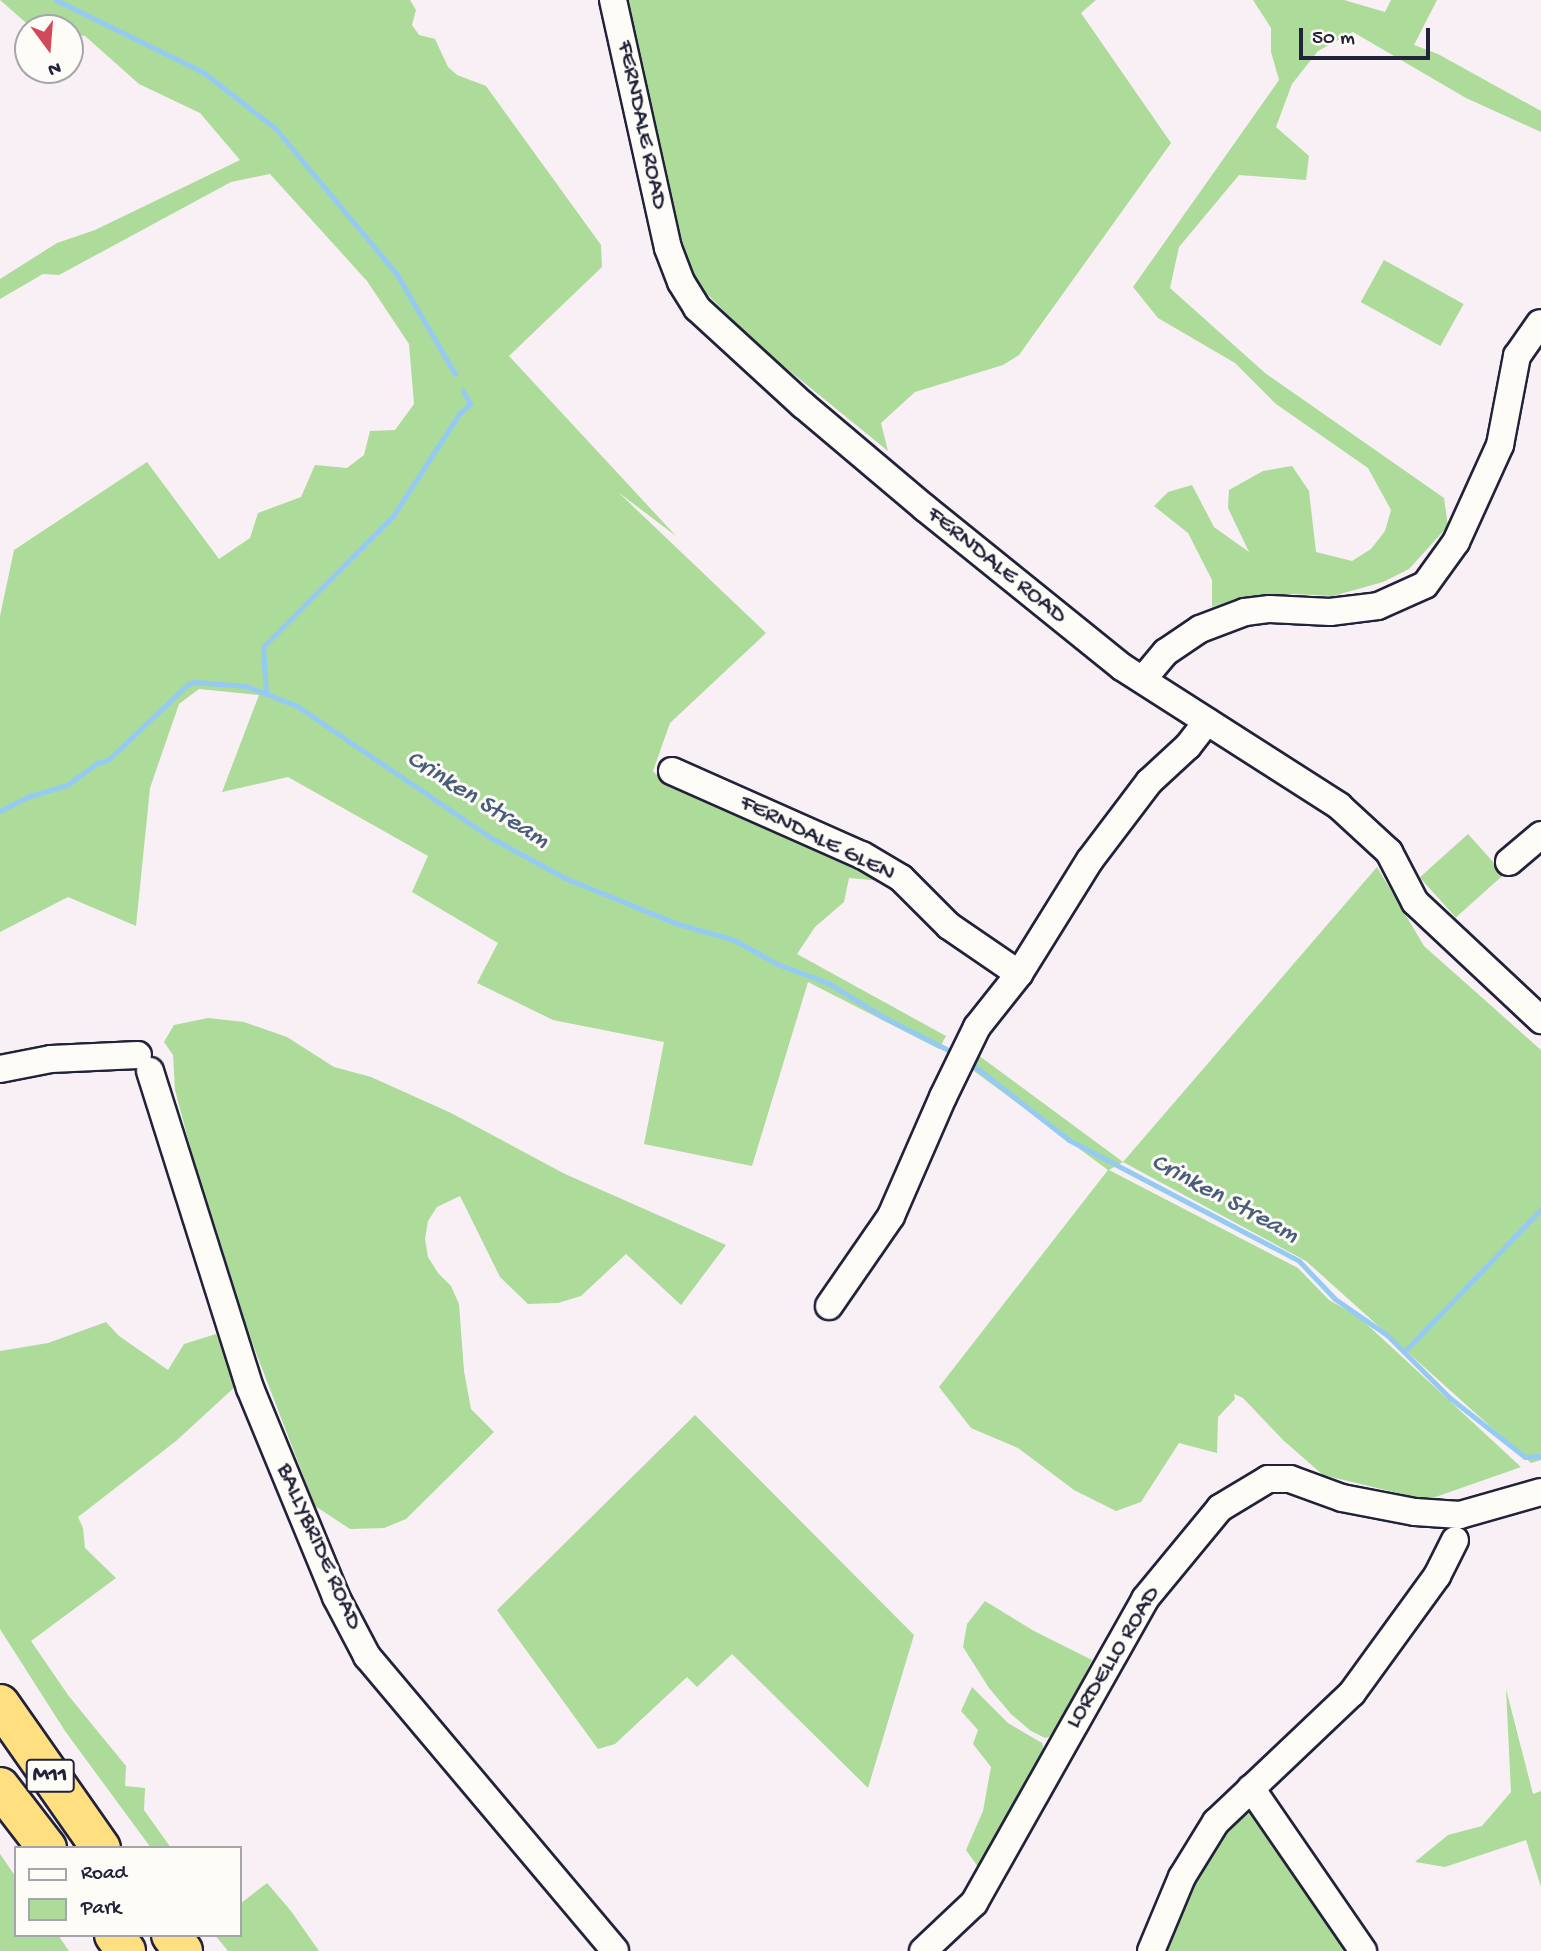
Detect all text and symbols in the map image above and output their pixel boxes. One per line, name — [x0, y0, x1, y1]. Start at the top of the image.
north arrow — [14, 14, 84, 84]
scale bar — [1303, 14, 1434, 58]
text: 50 m — [1312, 27, 1355, 52]
street label: FERNDALE ROAD — [609, 38, 673, 212]
text: N — [45, 55, 64, 81]
street label: FERNDALE ROAD — [920, 501, 1072, 631]
water label: Crinken Stream — [400, 745, 554, 857]
street label: FERNDALE GLEN — [735, 789, 899, 889]
water label: Crinken Stream — [1145, 1148, 1303, 1252]
street label: BALLYBRIDE ROAD — [268, 1459, 368, 1635]
street label: LORDELLO ROAD — [1060, 1582, 1168, 1734]
road number: M11 — [26, 1756, 74, 1796]
legend — [14, 1846, 242, 1937]
text: Road — [81, 1862, 127, 1887]
text: Park — [81, 1897, 121, 1922]

